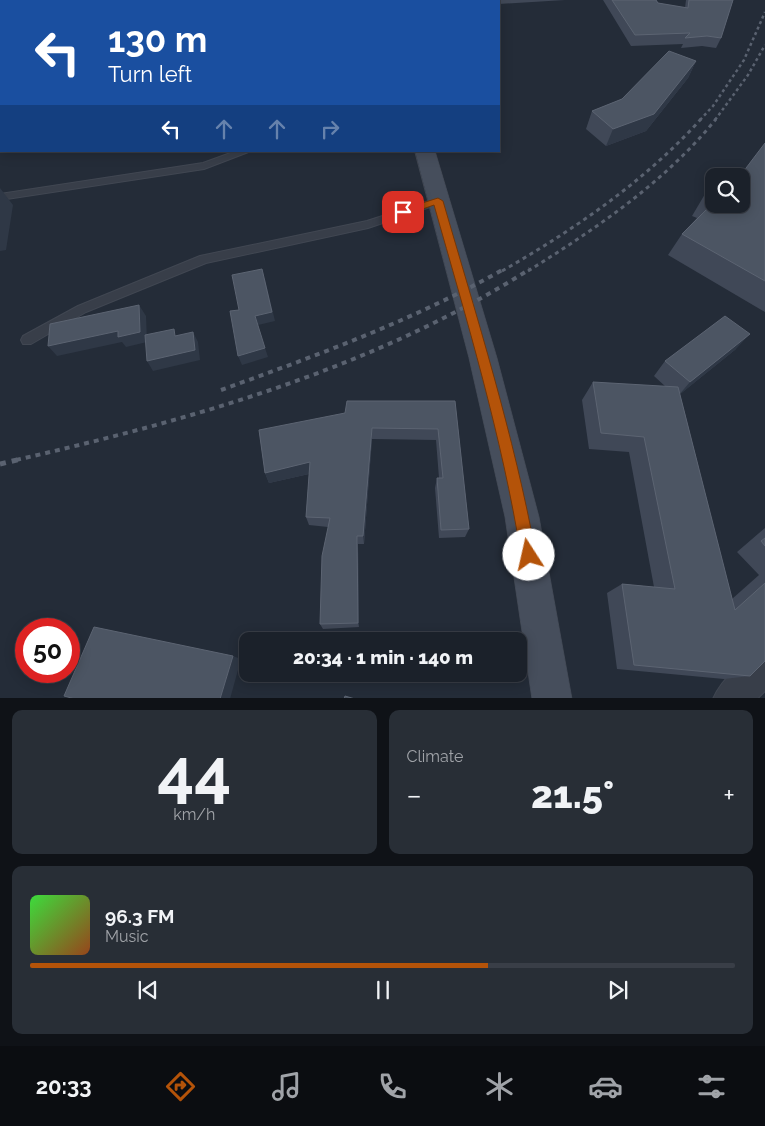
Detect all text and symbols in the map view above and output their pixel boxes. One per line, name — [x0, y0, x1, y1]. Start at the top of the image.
text: 130 m — [108, 19, 207, 60]
icon: left — [25, 20, 90, 85]
text: Turn left — [108, 61, 192, 87]
icon: left — [157, 115, 185, 143]
icon: ahead — [210, 115, 238, 143]
icon: ahead — [263, 115, 291, 143]
icon: right — [316, 115, 344, 143]
map controls — [705, 168, 750, 213]
button: search — [705, 168, 750, 213]
pin — [382, 191, 424, 233]
icon: arrive — [389, 198, 417, 226]
position arrow — [502, 528, 554, 580]
speed limit sign: 50 — [15, 618, 80, 683]
text: 20:34 · 1 min · 140 m — [293, 646, 473, 668]
text: 44 — [157, 734, 231, 810]
text: Climate — [407, 747, 463, 766]
text: 21.5° — [531, 772, 614, 817]
text: − — [407, 779, 422, 812]
text: + — [723, 779, 735, 812]
text: km/h — [173, 805, 215, 824]
text: 96.3 FM — [105, 905, 175, 927]
text: Music — [105, 927, 149, 946]
icon: previous — [134, 976, 162, 1004]
icon: pause — [369, 976, 397, 1004]
icon: next — [604, 976, 632, 1004]
icon: directions — [163, 1069, 198, 1104]
icon: music — [269, 1069, 304, 1104]
icon: phone — [375, 1069, 410, 1104]
icon: climate — [482, 1069, 517, 1104]
icon: car — [588, 1069, 623, 1104]
icon: filters — [694, 1069, 729, 1104]
text: 20:33 — [36, 1073, 92, 1099]

